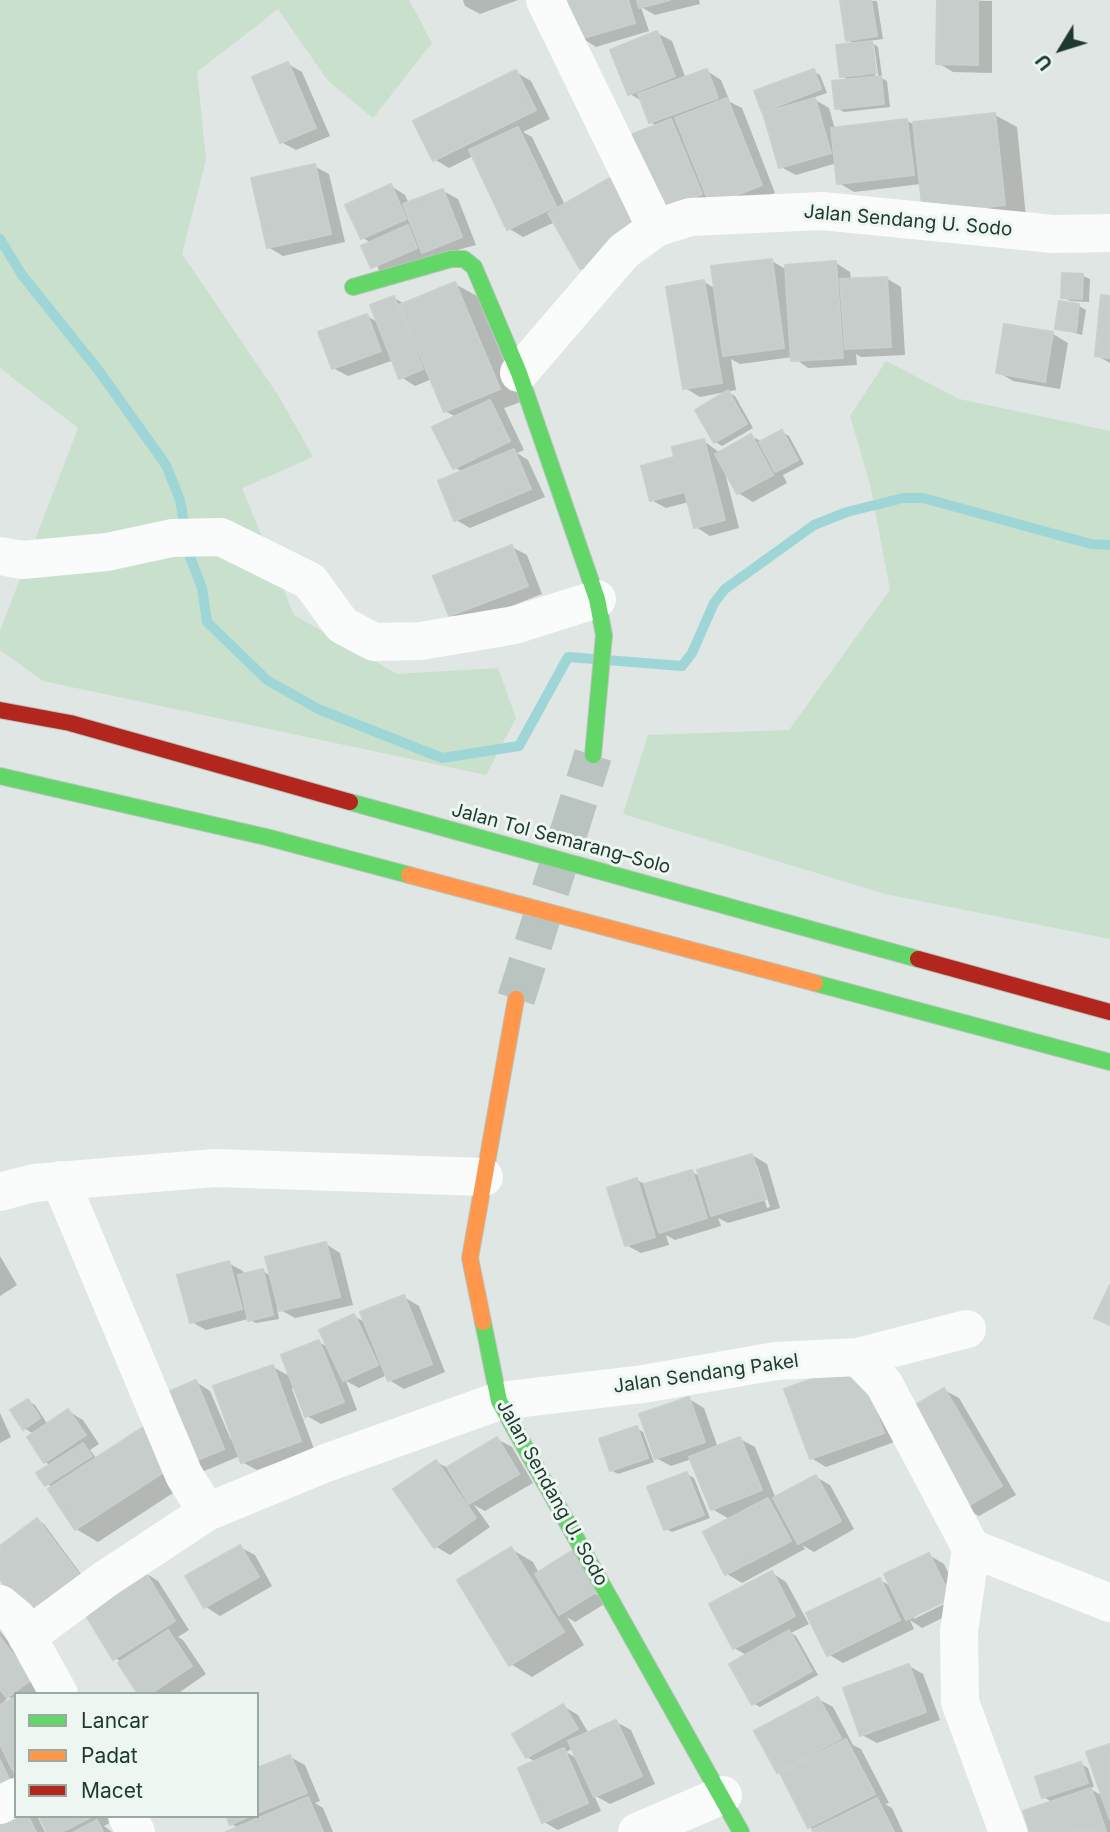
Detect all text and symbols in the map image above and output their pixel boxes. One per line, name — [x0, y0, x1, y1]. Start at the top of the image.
north arrow — [1026, 14, 1096, 84]
text: U — [1031, 50, 1057, 75]
street label: Jalan Sendang U. Sodo — [803, 201, 1013, 241]
street label: Jalan Tol Semarang–Solo — [449, 799, 673, 879]
street label: Jalan Sendang Pakel — [612, 1350, 800, 1398]
street label: Jalan Sendang U. Sodo — [491, 1396, 613, 1590]
legend — [14, 1692, 259, 1818]
text: Lancar — [81, 1708, 149, 1733]
text: Padat — [81, 1743, 138, 1768]
text: Macet — [81, 1778, 143, 1803]

